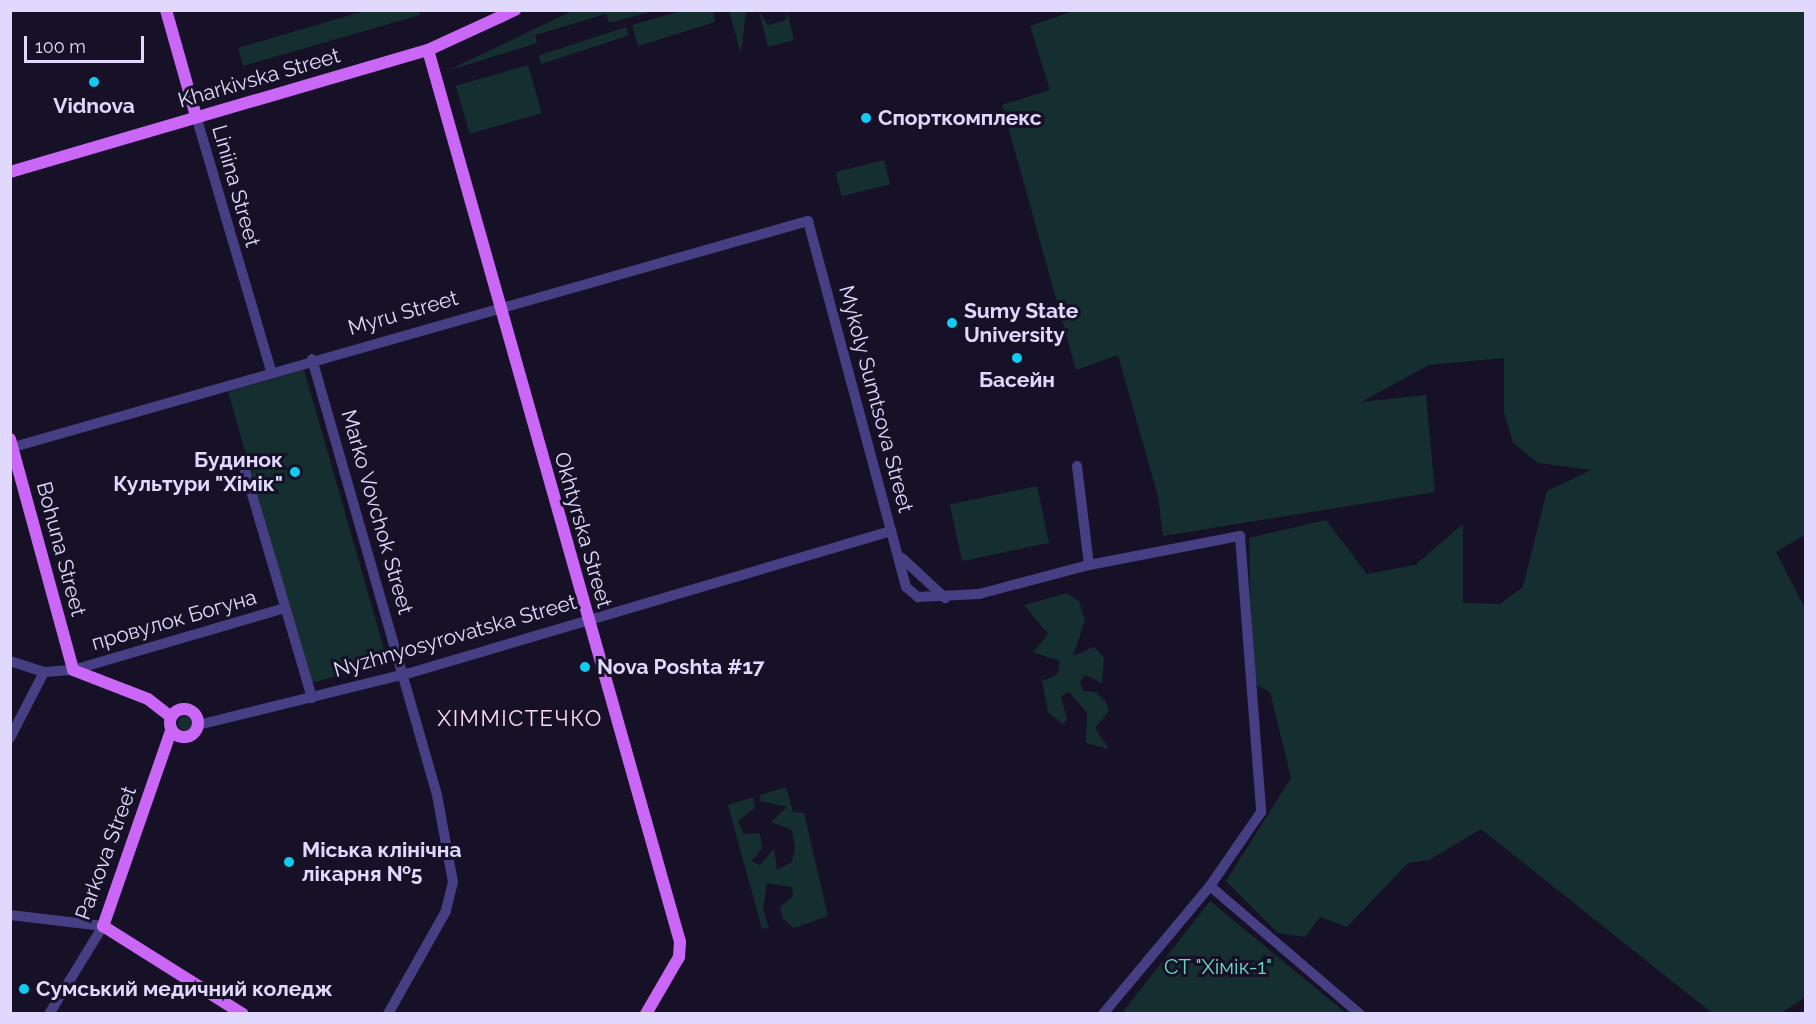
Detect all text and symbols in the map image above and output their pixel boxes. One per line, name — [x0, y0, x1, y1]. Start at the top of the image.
scale bar — [27, 24, 147, 62]
text: 100 m — [35, 36, 86, 57]
street label: Kharkivska Street — [175, 43, 343, 113]
marker: Vidnova — [85, 73, 103, 91]
place label: Vidnova — [53, 93, 135, 119]
place label: Спорткомплекс — [878, 105, 1042, 131]
marker: Спорткомплекс — [859, 111, 873, 125]
street label: Liniina Street — [207, 122, 265, 250]
street label: Mykoly Sumtsova Street — [833, 282, 919, 516]
street label: Myru Street — [345, 285, 461, 341]
place label: Sumy State University — [964, 298, 1079, 348]
marker: Sumy State University — [945, 316, 959, 330]
marker: Басейн — [1010, 351, 1024, 365]
place label: Басейн — [979, 367, 1055, 393]
street label: Marko Vovchok Street — [336, 406, 418, 618]
place label: Будинок Культури "Хімік" — [113, 447, 283, 497]
street label: Okhtyrska Street — [549, 449, 617, 611]
marker: Будинок Культури "Хімік" — [288, 465, 302, 479]
street label: Bohuna Street — [31, 479, 91, 619]
street label: провулок Богуна — [89, 584, 259, 656]
street label: Nyzhnyosyrovatska Street — [331, 589, 579, 683]
place label: Nova Poshta #17 — [597, 654, 765, 680]
marker: Nova Poshta #17 — [578, 660, 592, 674]
district label: ХІММІСТЕЧКО — [437, 706, 603, 732]
street label: Parkova Street — [70, 783, 142, 923]
place label: Міська клінічна лікарня №5 — [302, 837, 462, 887]
marker: Міська клінічна лікарня №5 — [280, 853, 298, 871]
park label: СТ "Хімік-1" — [1163, 954, 1273, 980]
place label: Сумський медичний коледж — [36, 976, 333, 1002]
marker: Сумський медичний коледж — [17, 982, 31, 996]

